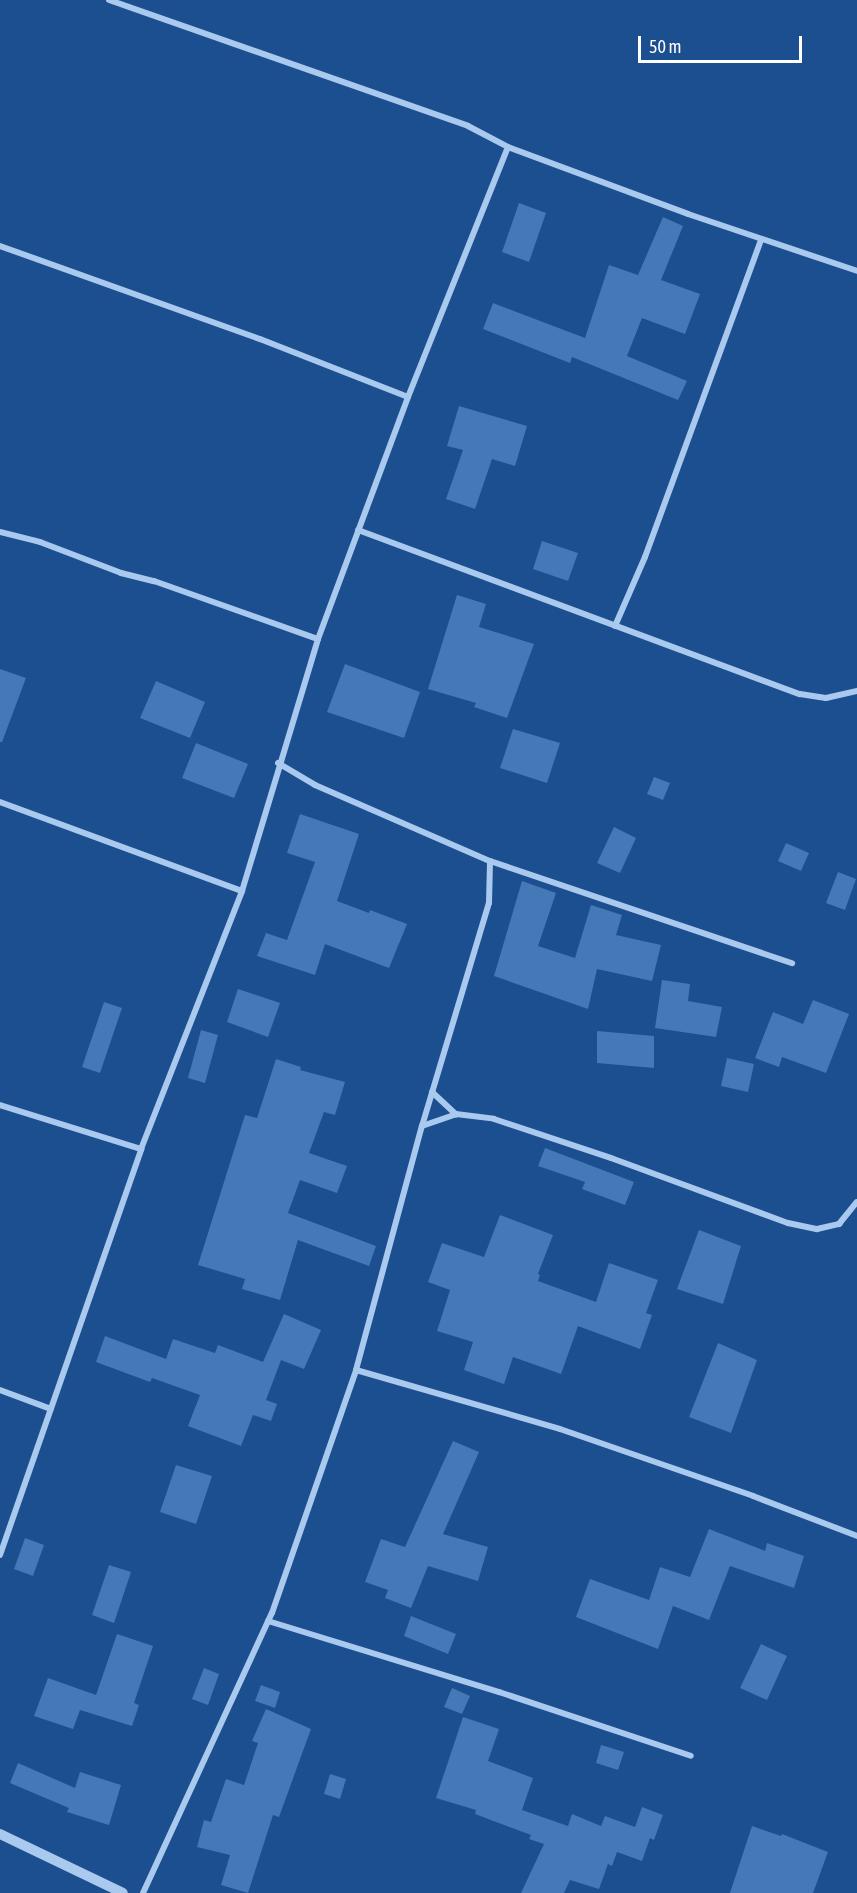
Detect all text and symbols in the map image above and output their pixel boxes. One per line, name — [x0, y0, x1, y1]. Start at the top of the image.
scale bar — [641, 24, 804, 62]
text: 50 m — [649, 36, 681, 57]

